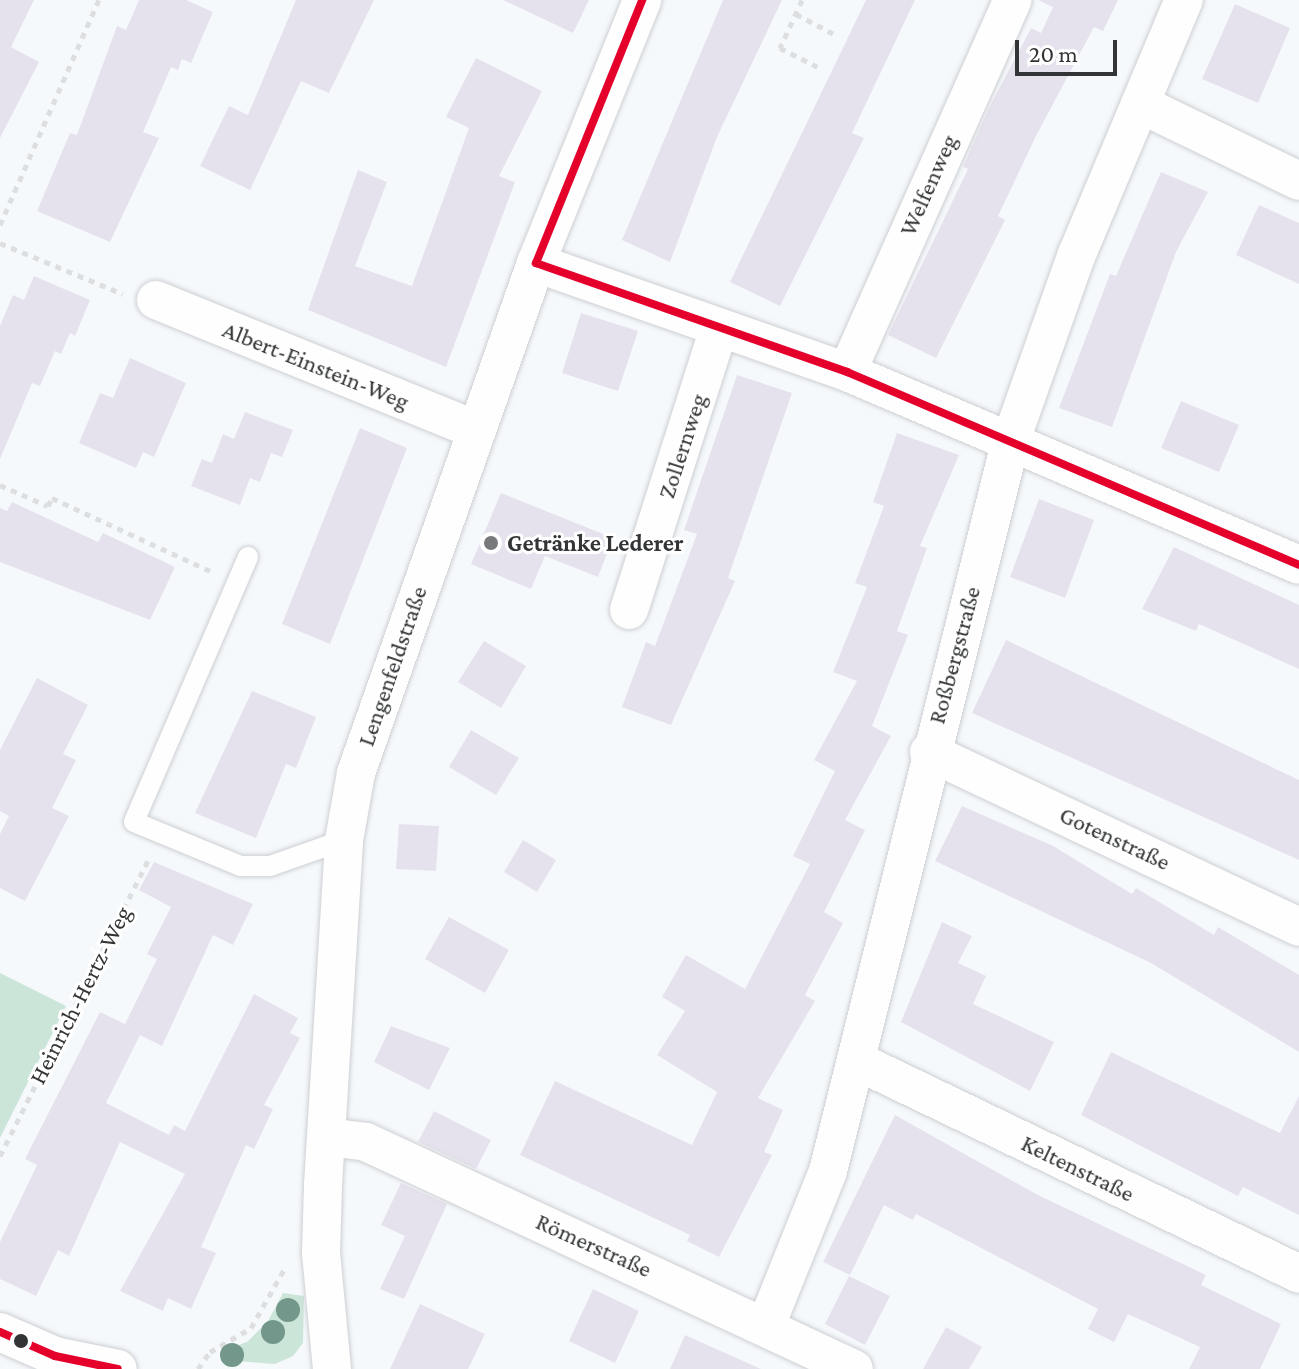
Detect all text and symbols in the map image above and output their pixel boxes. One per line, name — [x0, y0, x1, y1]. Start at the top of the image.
scale bar — [1019, 24, 1121, 74]
text: 20 m — [1029, 40, 1078, 67]
street label: Welfenweg — [893, 130, 963, 240]
street label: Albert-Einstein-Weg — [219, 314, 413, 416]
street label: Zollernweg — [652, 390, 712, 502]
place label: Getränke Lederer — [507, 529, 684, 557]
marker: Getränke Lederer — [482, 534, 500, 552]
street label: Lengenfeldstraße — [351, 582, 433, 750]
street label: Roßbergstraße — [922, 583, 986, 727]
street label: Gotenstraße — [1055, 800, 1175, 876]
street label: Heinrich-Hertz-Weg — [23, 901, 137, 1089]
street label: Keltenstraße — [1017, 1128, 1139, 1208]
street label: Römerstraße — [532, 1207, 656, 1283]
unlabelled marker — [13, 1333, 29, 1349]

